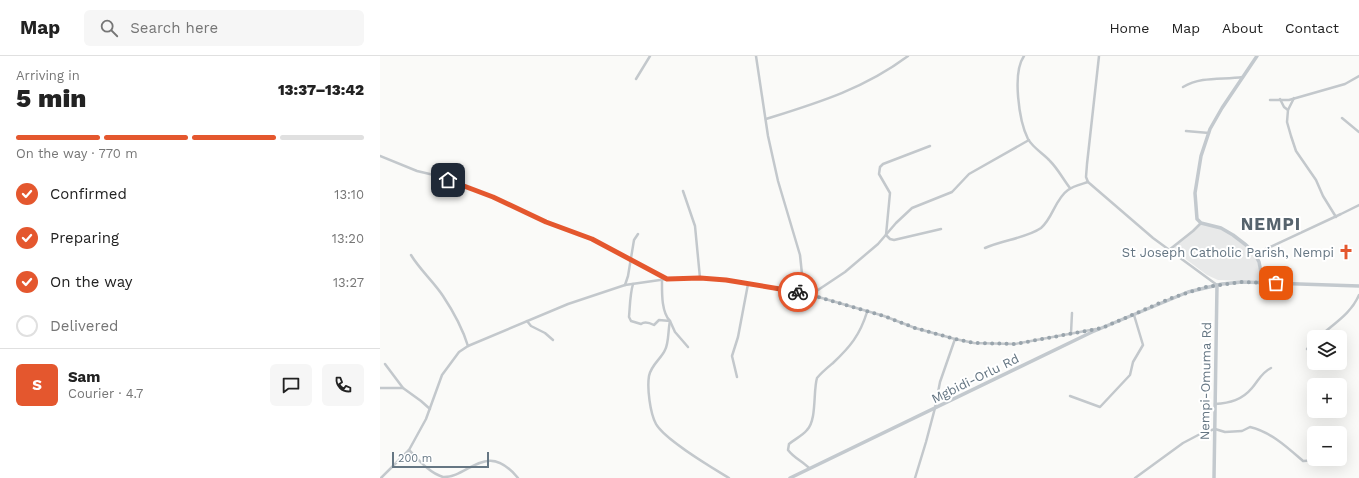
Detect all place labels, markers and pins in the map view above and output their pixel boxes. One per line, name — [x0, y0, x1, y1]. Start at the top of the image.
pin — [431, 163, 465, 197]
church icon: St Joseph Catholic Parish, Nempi — [1337, 243, 1355, 261]
place label: St Joseph Catholic Parish, Nempi — [1122, 245, 1334, 260]
pin — [1259, 266, 1293, 300]

